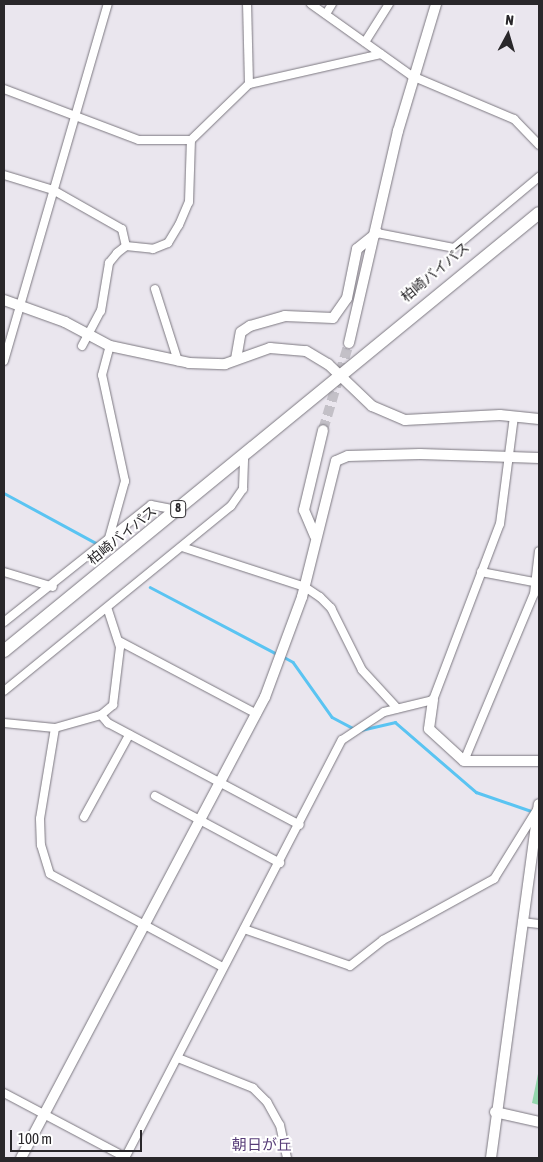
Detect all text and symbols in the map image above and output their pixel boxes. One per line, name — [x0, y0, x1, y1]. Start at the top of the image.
north arrow — [483, 10, 533, 60]
text: N — [505, 12, 515, 28]
street label: 柏崎バイパス — [397, 239, 473, 305]
road number: 8 — [169, 499, 187, 518]
street label: 柏崎バイパス — [84, 502, 160, 568]
scale bar — [12, 1120, 145, 1152]
text: 100 m — [18, 1130, 52, 1147]
district label: 朝日が丘 — [232, 1136, 292, 1154]

